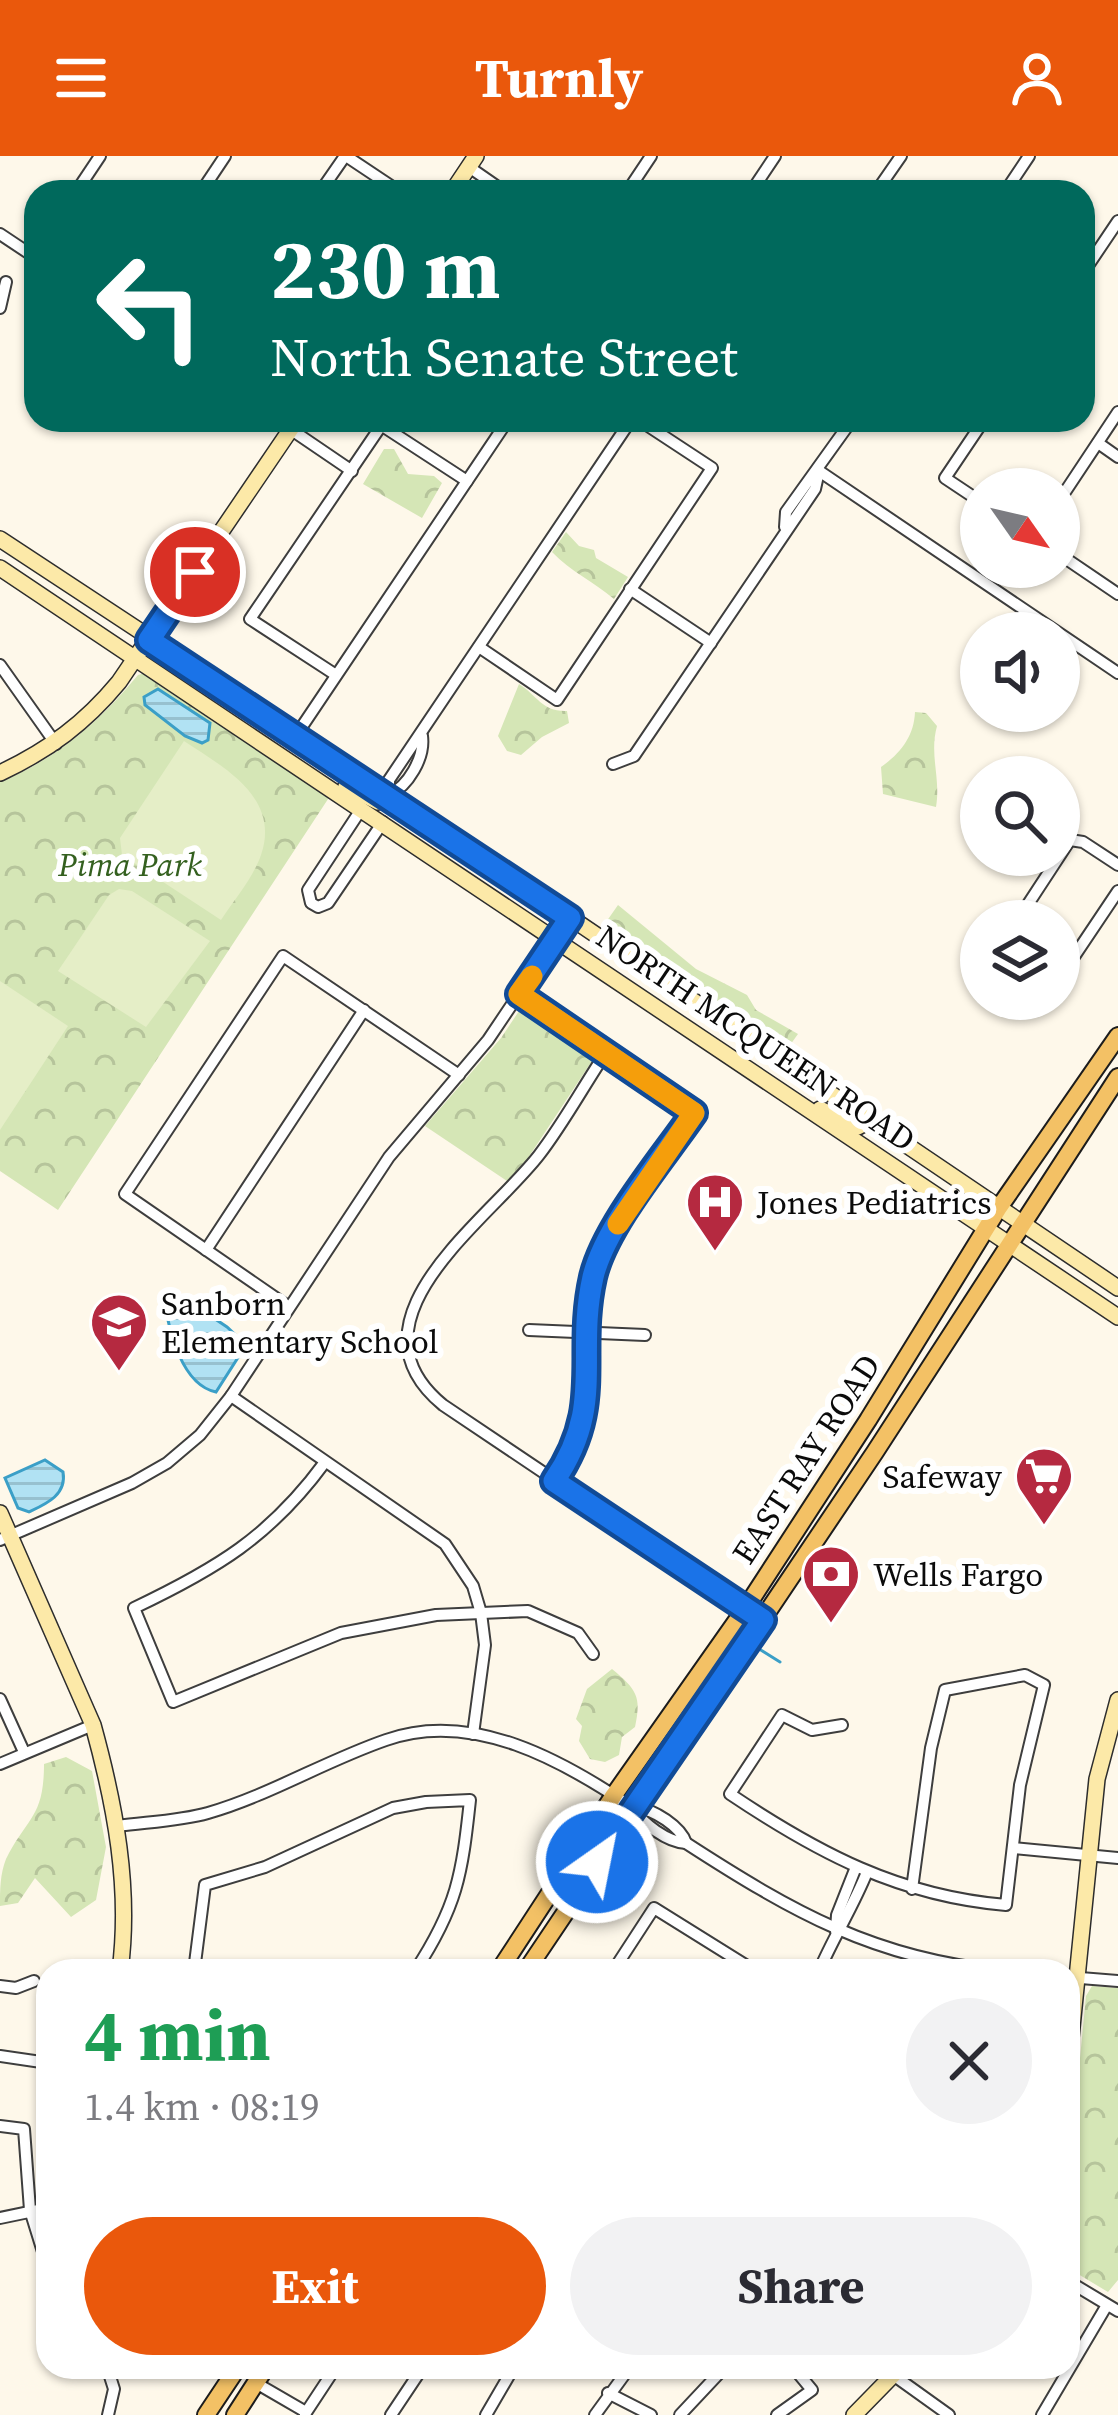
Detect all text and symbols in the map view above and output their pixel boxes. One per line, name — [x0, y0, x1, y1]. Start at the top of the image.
text: Turnly — [475, 41, 643, 115]
icon: menu — [48, 45, 114, 111]
icon: person — [1004, 45, 1070, 111]
text: 230 m — [270, 211, 501, 326]
icon: left — [72, 228, 228, 384]
text: North Senate Street — [270, 320, 738, 394]
north arrow — [960, 468, 1080, 588]
map controls — [960, 468, 1080, 1020]
pin — [144, 521, 246, 623]
icon: arrive — [162, 539, 228, 605]
button: sound — [960, 612, 1080, 732]
button: search — [960, 756, 1080, 876]
park label: Pima Park — [57, 842, 202, 887]
button: layers — [960, 900, 1080, 1020]
street label: NORTH MCQUEEN ROAD — [588, 914, 924, 1162]
hospital icon: Jones Pediatrics — [684, 1171, 746, 1253]
place label: Jones Pediatrics — [756, 1180, 992, 1225]
place label: Sanborn Elementary School — [161, 1281, 439, 1364]
school or university icon: Sanborn Elementary School — [88, 1291, 150, 1373]
street label: EAST RAY ROAD — [721, 1345, 891, 1573]
supermarket icon: Safeway — [1013, 1445, 1075, 1527]
place label: Safeway — [883, 1454, 1002, 1499]
bank icon: Wells Fargo — [800, 1543, 862, 1625]
place label: Wells Fargo — [873, 1552, 1043, 1597]
position arrow — [534, 1799, 660, 1925]
text: 4 min — [84, 1985, 271, 2084]
button: close — [906, 1998, 1032, 2124]
text: 1.4 km · 08:19 — [84, 2080, 320, 2133]
button: Exit — [84, 2217, 546, 2355]
button: Share — [570, 2217, 1032, 2355]

